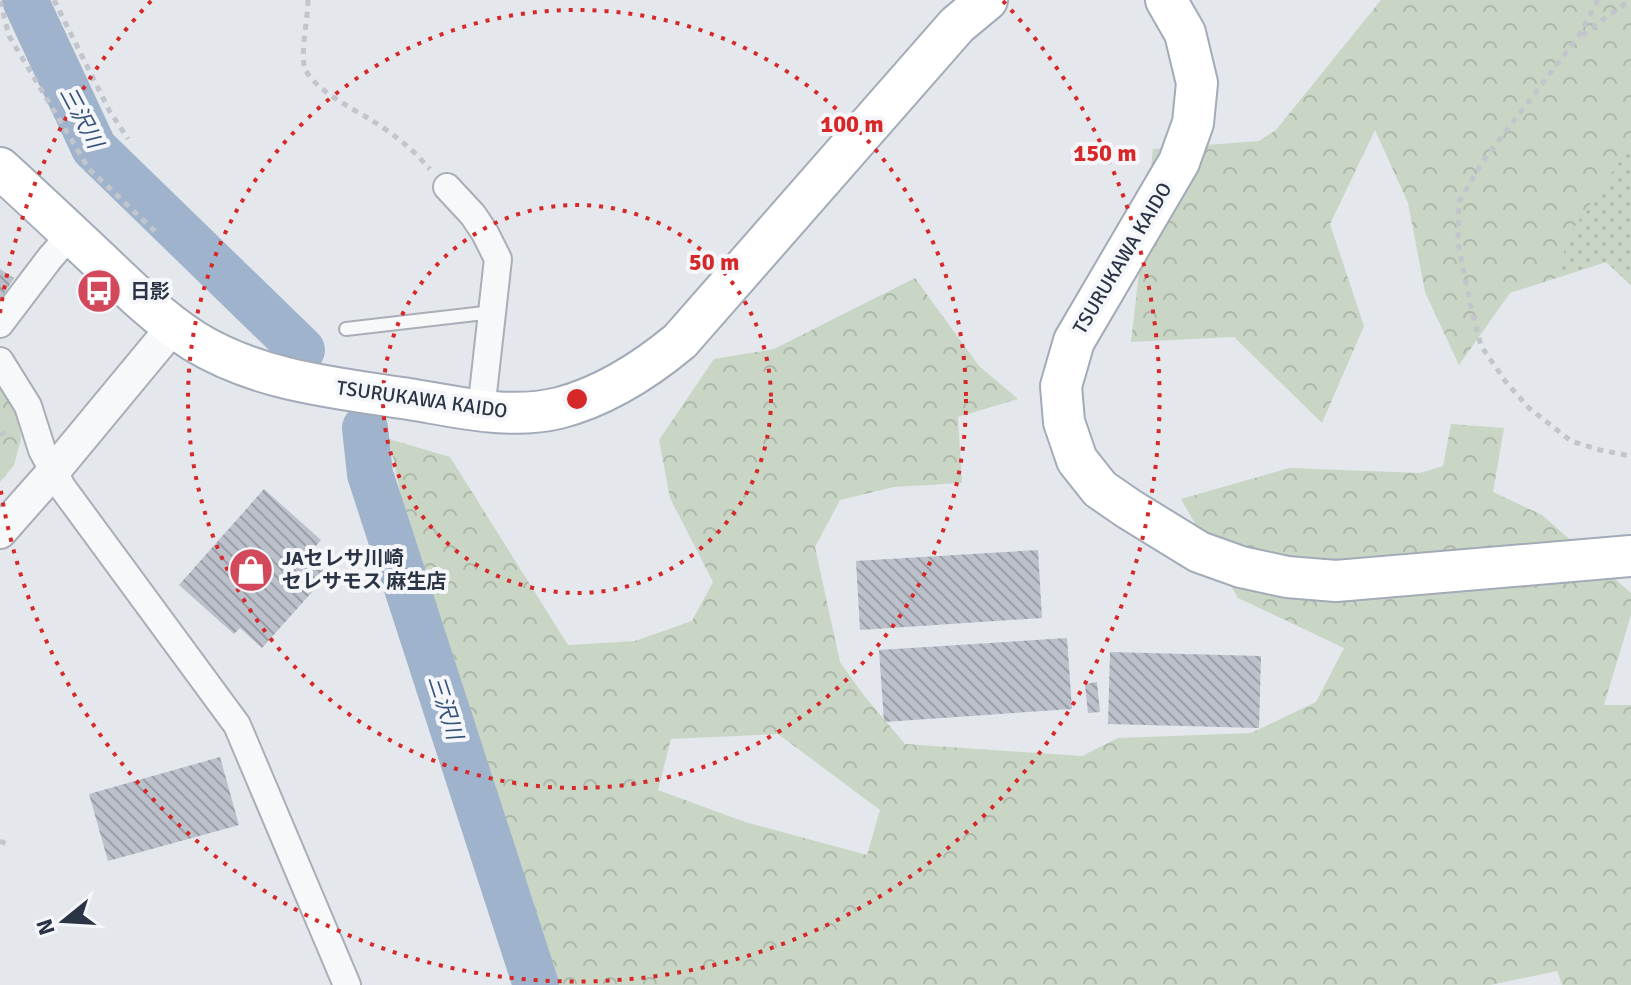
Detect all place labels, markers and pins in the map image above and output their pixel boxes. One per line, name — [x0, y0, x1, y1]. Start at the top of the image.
bus stop icon: 日影 — [75, 267, 123, 315]
place label: 日影 — [130, 279, 170, 304]
centre of rings — [563, 385, 591, 413]
shop icon: JAセレサ川崎 セレサモス 麻生店 — [227, 546, 275, 594]
place label: JAセレサ川崎 セレサモス 麻生店 — [282, 546, 446, 594]

